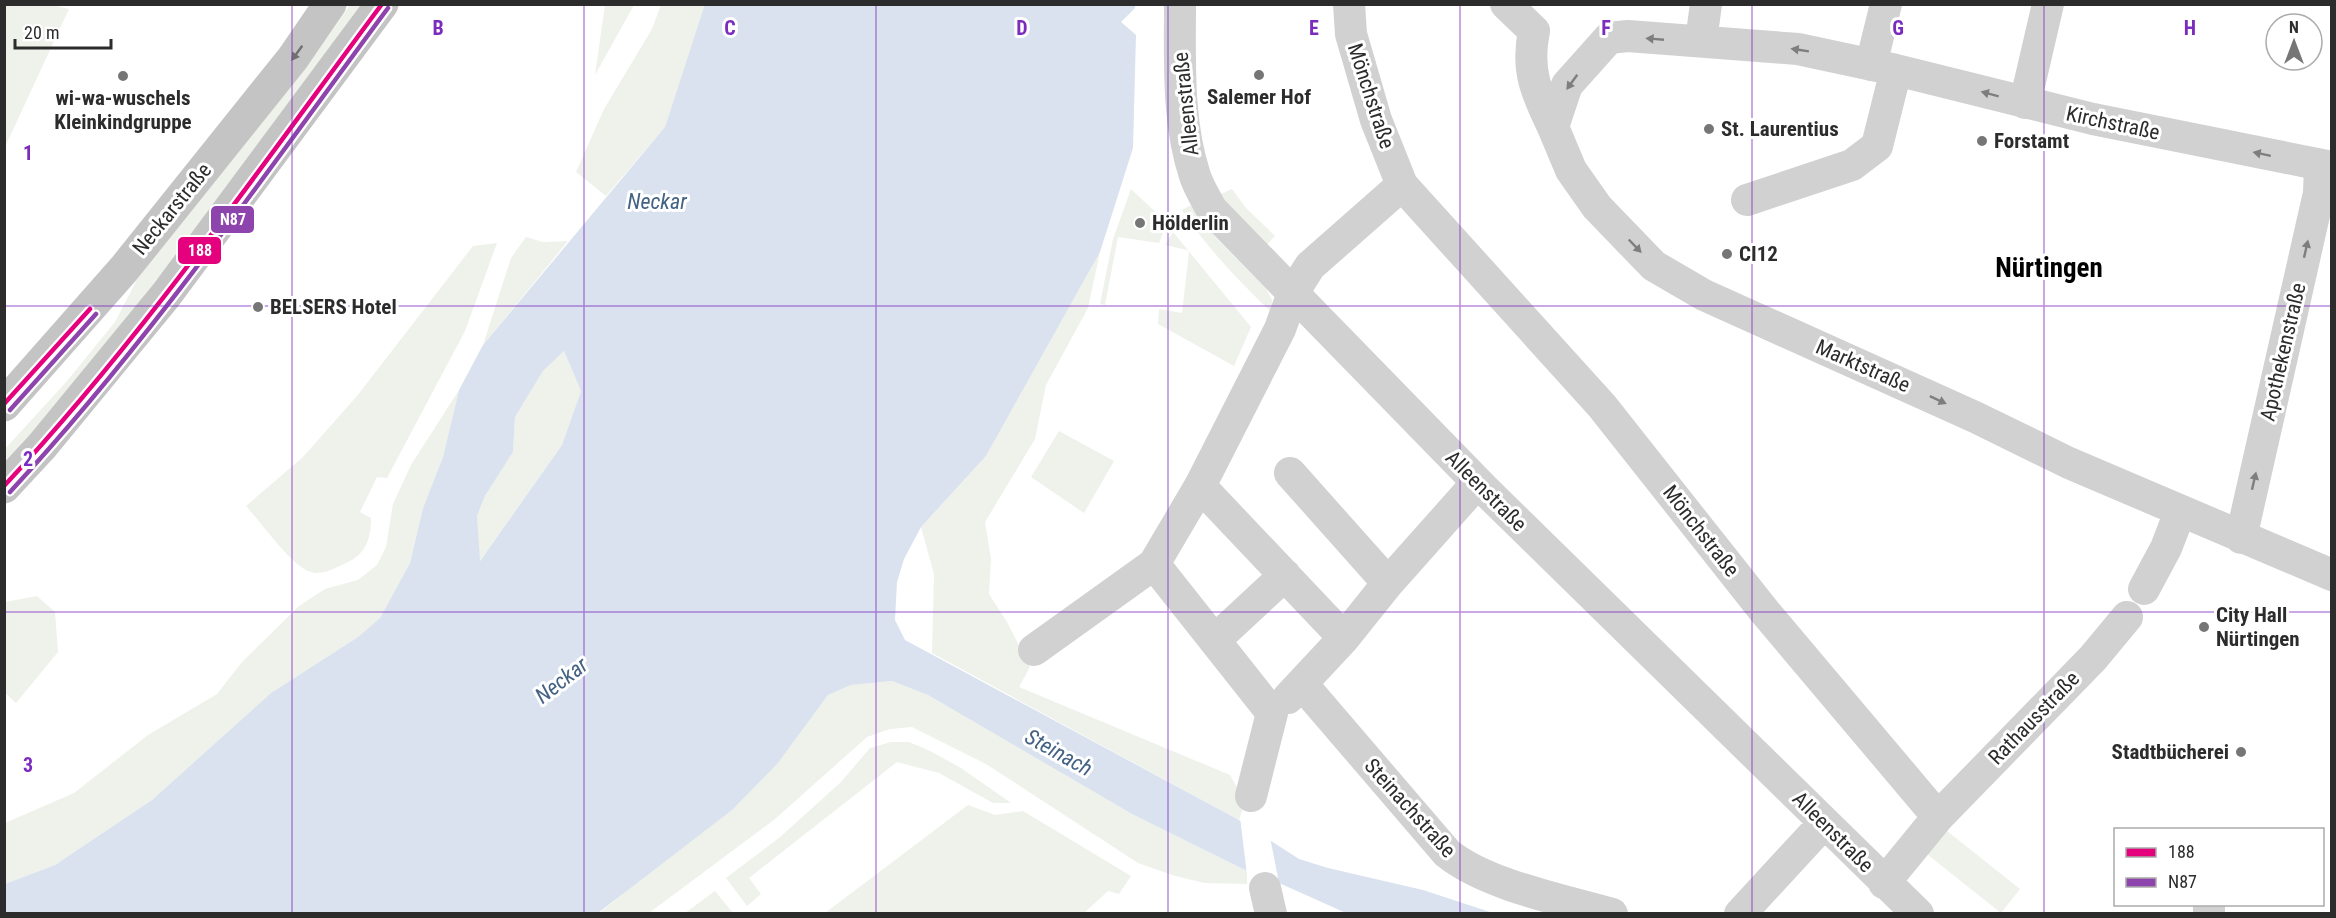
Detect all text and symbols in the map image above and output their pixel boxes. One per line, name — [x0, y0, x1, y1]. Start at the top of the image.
scale bar — [15, 12, 111, 50]
north arrow — [2264, 12, 2324, 72]
text: B — [432, 16, 444, 40]
text: C — [724, 16, 736, 40]
text: D — [1016, 16, 1028, 40]
text: E — [1309, 16, 1319, 40]
text: F — [1601, 16, 1611, 40]
text: G — [1892, 16, 1904, 40]
text: H — [2184, 16, 2196, 40]
text: N — [2289, 18, 2299, 37]
text: 20 m — [24, 22, 59, 43]
one-way arrow — [1646, 34, 1665, 44]
street label: Mönchstraße — [1343, 40, 1399, 152]
one-way arrow — [291, 44, 303, 60]
one-way arrow — [1791, 46, 1810, 55]
street label: Alleenstraße — [1169, 51, 1203, 157]
marker: Salemer Hof — [1252, 68, 1266, 82]
marker: wi-wa-wuschels Kleinkindgruppe — [116, 69, 130, 83]
one-way arrow — [1566, 73, 1578, 89]
place label: Salemer Hof — [1207, 85, 1311, 109]
place label: wi-wa-wuschels Kleinkindgruppe — [54, 86, 192, 134]
one-way arrow — [1981, 89, 1999, 98]
street label: Kirchstraße — [2064, 101, 2162, 145]
place label: St. Laurentius — [1721, 117, 1839, 141]
marker: St. Laurentius — [1702, 122, 1716, 136]
place label: Forstamt — [1994, 129, 2069, 153]
marker: Forstamt — [1975, 134, 1989, 148]
text: 1 — [23, 141, 33, 165]
one-way arrow — [2253, 149, 2272, 159]
street label: Neckarstraße — [128, 158, 216, 260]
water label: Neckar — [627, 189, 687, 214]
line badge: N87 — [210, 205, 255, 234]
text: N87 — [220, 210, 246, 229]
place label: Hölderlin — [1152, 211, 1229, 235]
marker: Hölderlin — [1133, 216, 1147, 230]
line badge: 188 — [177, 236, 222, 265]
one-way arrow — [1627, 238, 1641, 252]
one-way arrow — [2302, 240, 2311, 259]
text: 188 — [188, 241, 212, 260]
place label: CI12 — [1739, 242, 1778, 266]
marker: CI12 — [1720, 247, 1734, 261]
district label: Nürtingen — [1995, 252, 2103, 284]
street label: Apothekenstraße — [2255, 280, 2311, 423]
place label: BELSERS Hotel — [270, 295, 397, 319]
marker: BELSERS Hotel — [251, 300, 265, 314]
street label: Marktstraße — [1812, 335, 1914, 397]
one-way arrow — [1929, 396, 1946, 405]
street label: Alleenstraße — [1441, 446, 1531, 536]
text: 2 — [23, 447, 33, 471]
one-way arrow — [2249, 471, 2259, 490]
street label: Mönchstraße — [1658, 481, 1744, 581]
place label: City Hall Nürtingen — [2216, 603, 2300, 651]
marker: City Hall Nürtingen — [2197, 620, 2211, 634]
water label: Neckar — [530, 652, 593, 709]
street label: Rathausstraße — [1984, 666, 2084, 769]
water label: Steinach — [1021, 724, 1097, 781]
place label: Stadtbücherei — [2112, 740, 2229, 764]
marker: Stadtbücherei — [2234, 745, 2248, 759]
text: 3 — [23, 753, 33, 777]
street label: Steinachstraße — [1359, 754, 1461, 862]
street label: Alleenstraße — [1788, 787, 1878, 877]
legend — [2114, 828, 2324, 906]
text: 188 — [2168, 841, 2195, 862]
text: N87 — [2168, 871, 2197, 892]

